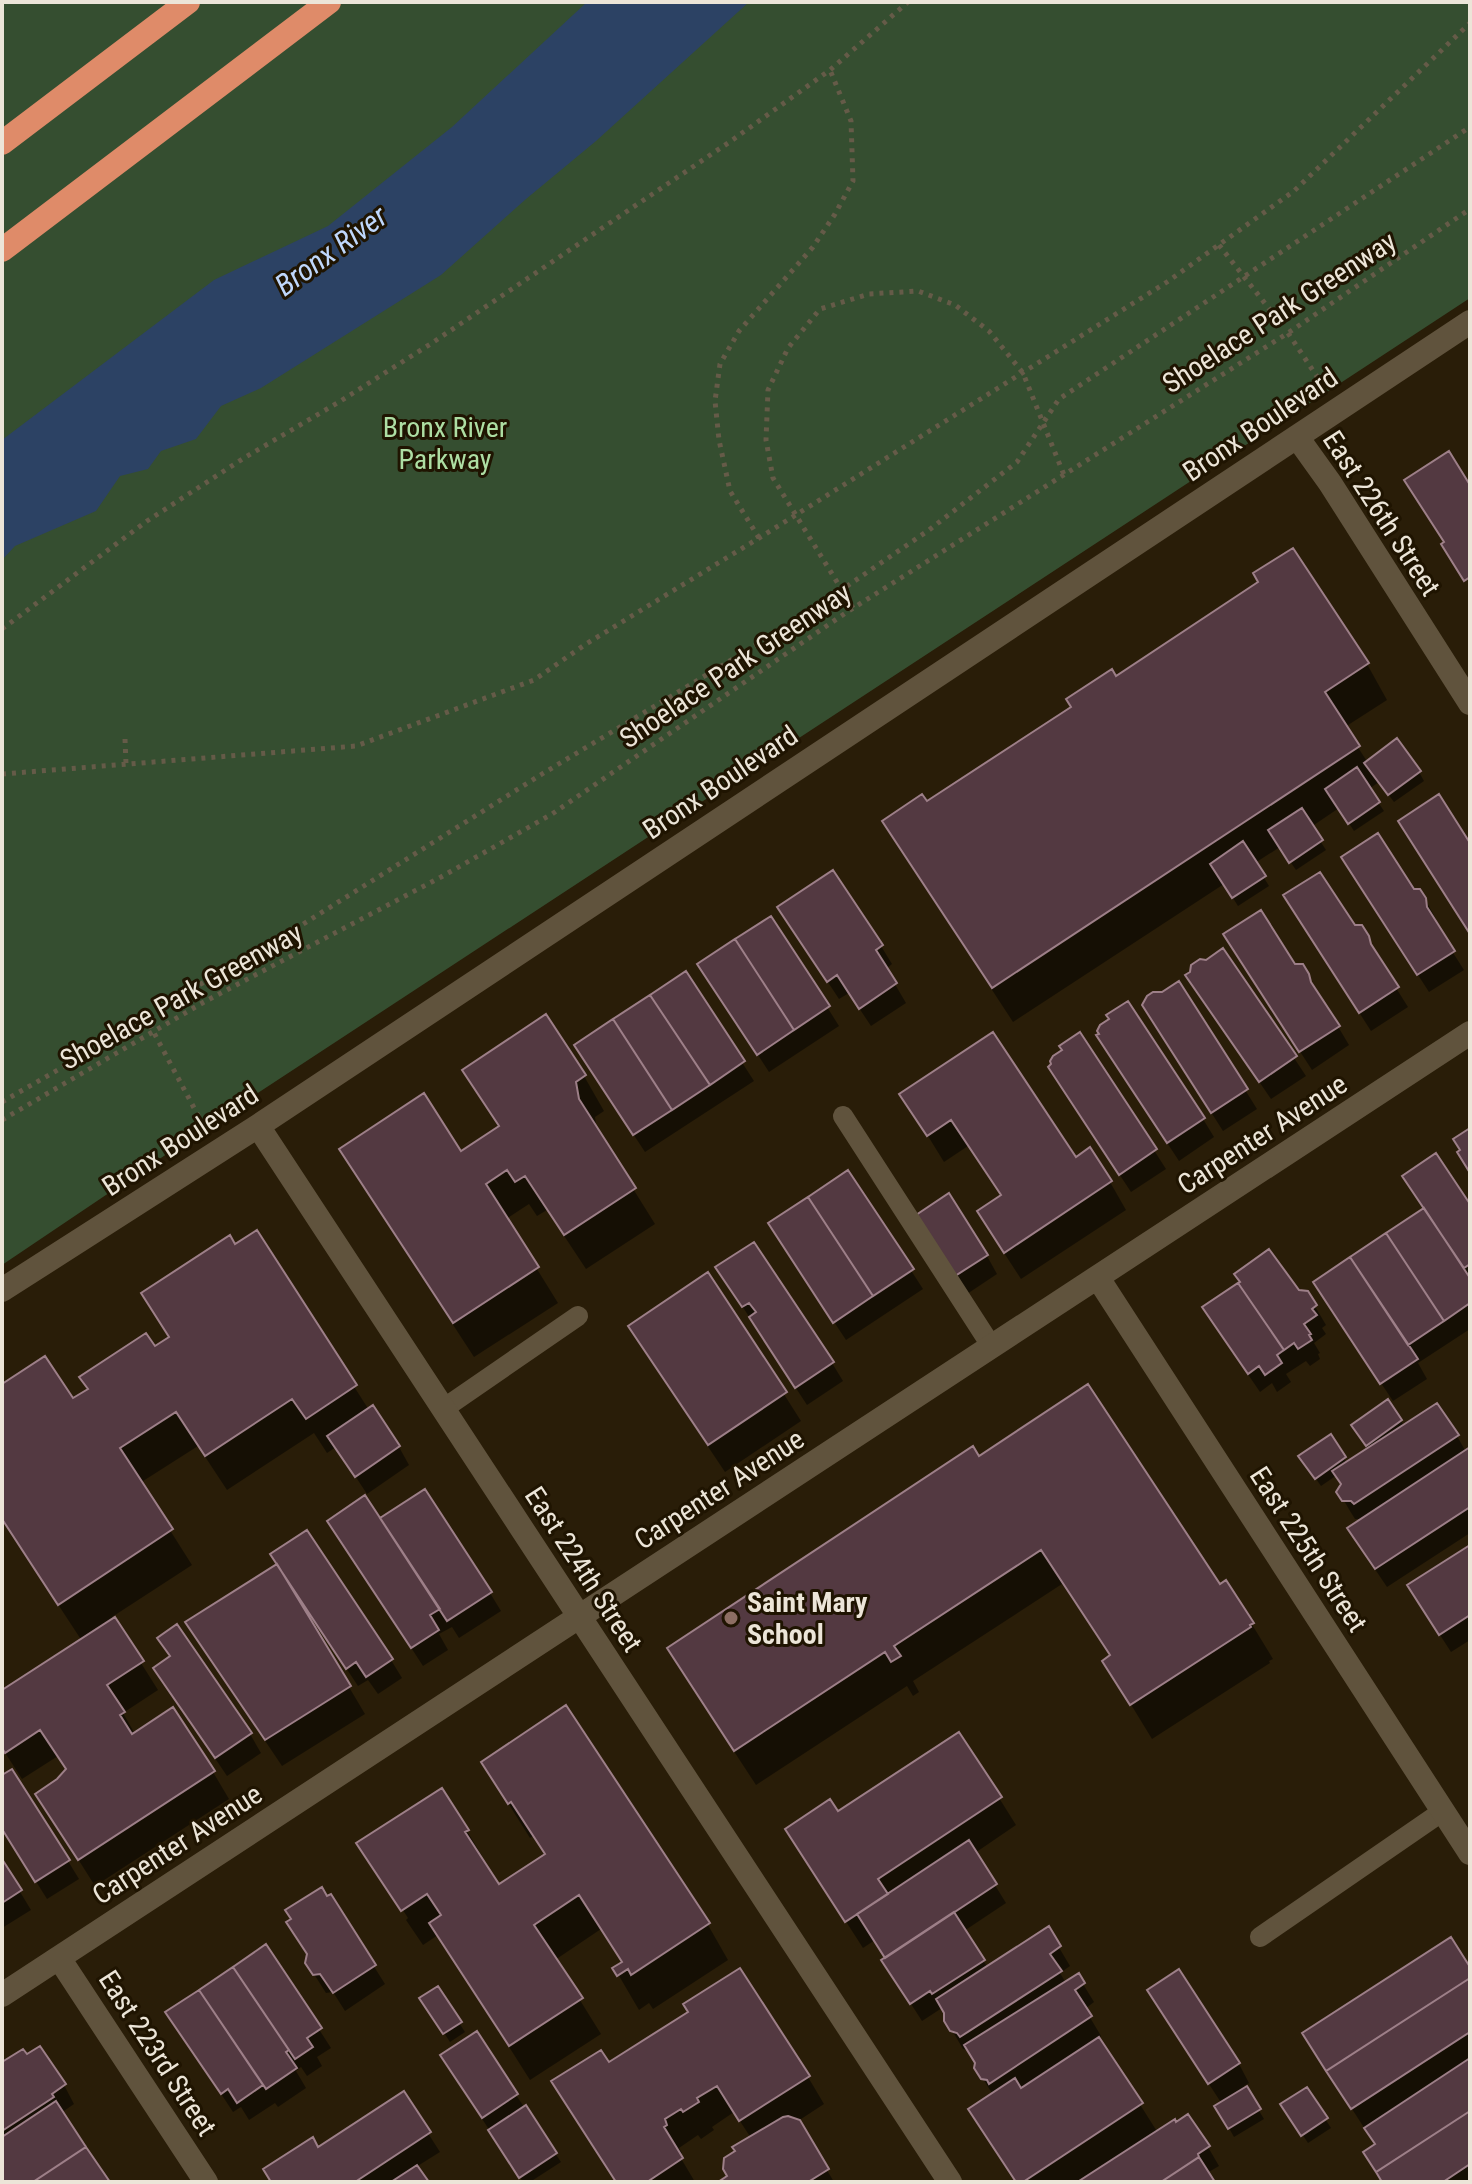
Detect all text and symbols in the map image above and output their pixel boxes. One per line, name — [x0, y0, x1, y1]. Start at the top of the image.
water label: Bronx River — [268, 198, 394, 303]
street label: Shoelace Park Greenway — [1156, 224, 1402, 400]
street label: Bronx Boulevard — [1177, 361, 1344, 488]
park label: Bronx River Parkway — [383, 411, 507, 476]
street label: East 226th Street — [1316, 425, 1447, 602]
street label: Shoelace Park Greenway — [613, 576, 857, 755]
street label: Bronx Boulevard — [637, 719, 804, 846]
street label: Shoelace Park Greenway — [54, 916, 308, 1077]
street label: Carpenter Avenue — [1171, 1067, 1353, 1201]
street label: Bronx Boulevard — [96, 1078, 265, 1203]
street label: Carpenter Avenue — [628, 1422, 810, 1556]
street label: East 225th Street — [1243, 1461, 1374, 1638]
street label: East 224th Street — [518, 1481, 649, 1658]
place label: Saint Mary School — [747, 1586, 868, 1651]
marker: Saint Mary School — [722, 1609, 740, 1627]
street label: Carpenter Avenue — [86, 1777, 268, 1911]
street label: East 223rd Street — [92, 1964, 223, 2142]

